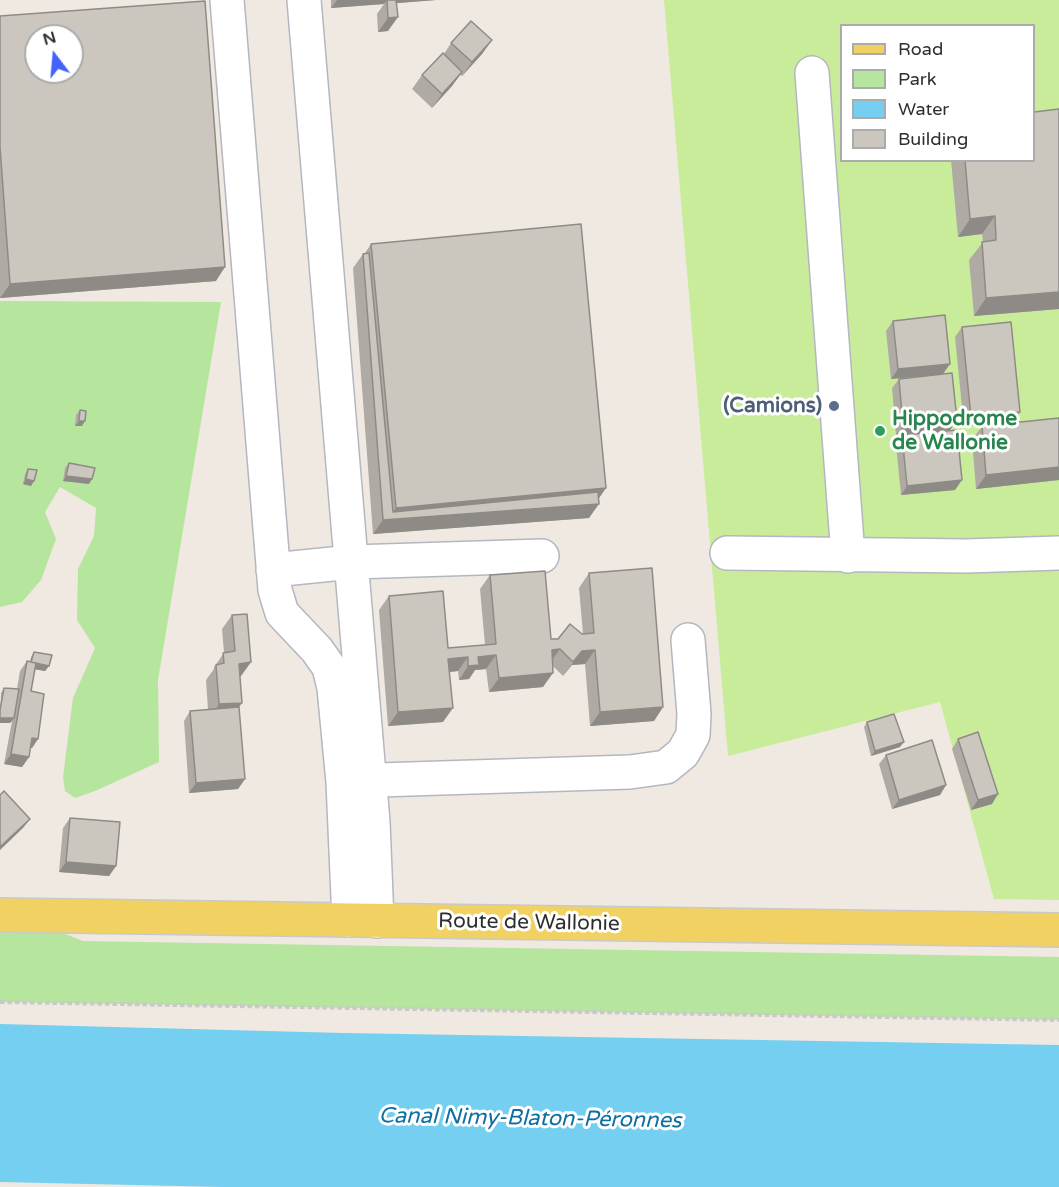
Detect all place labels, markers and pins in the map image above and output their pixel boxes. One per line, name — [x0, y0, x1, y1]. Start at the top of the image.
place label: (Camions) — [723, 393, 822, 419]
marker: (Camions) — [827, 399, 841, 413]
place label: Hippodrome de Wallonie — [892, 406, 1017, 456]
marker: Hippodrome de Wallonie — [873, 424, 887, 438]

